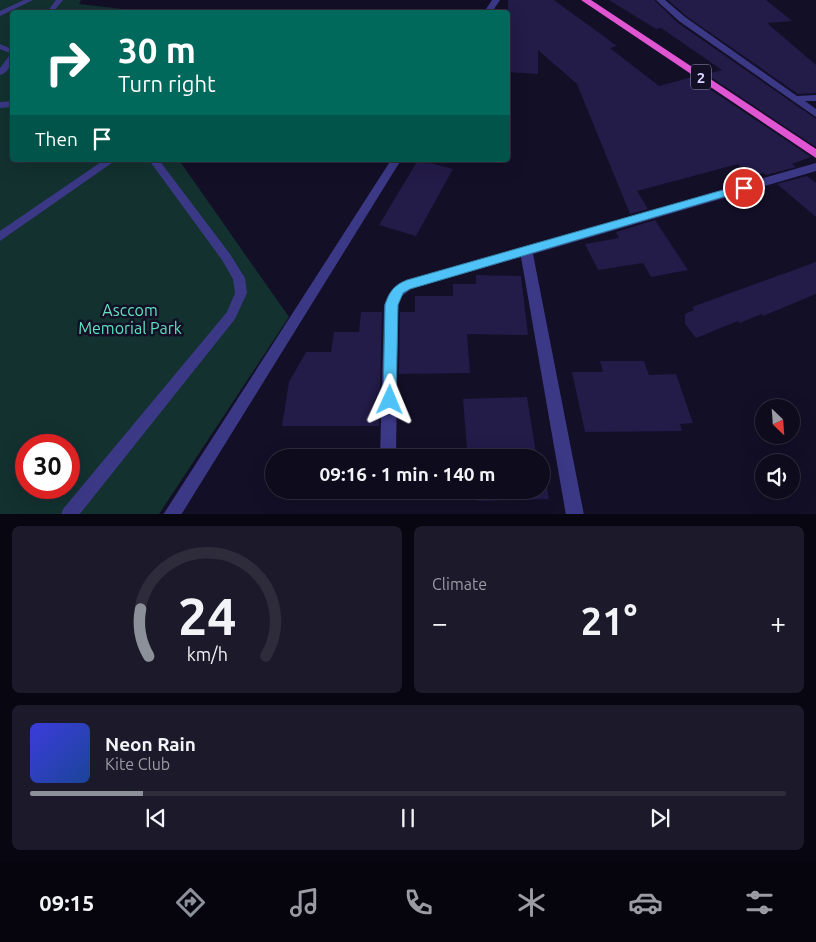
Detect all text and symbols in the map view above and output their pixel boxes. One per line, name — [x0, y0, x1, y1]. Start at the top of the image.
icon: right — [35, 30, 100, 95]
text: 30 m — [118, 30, 196, 70]
road number: 2 — [691, 64, 711, 90]
text: Turn right — [118, 71, 216, 96]
icon: arrive — [88, 125, 116, 153]
text: Then — [35, 128, 78, 150]
pin — [723, 167, 765, 209]
icon: arrive — [730, 174, 758, 202]
park label: Asccom Memorial Park — [78, 301, 182, 337]
position arrow — [363, 373, 415, 425]
north arrow — [755, 399, 800, 444]
map controls — [755, 399, 800, 499]
speed limit sign: 30 — [15, 434, 80, 499]
button: sound — [755, 454, 800, 499]
text: 09:16 · 1 min · 140 m — [320, 463, 495, 485]
text: Climate — [432, 575, 487, 593]
text: 24 — [178, 587, 236, 645]
text: 21° — [581, 600, 637, 642]
text: − — [432, 607, 448, 638]
text: + — [770, 607, 786, 638]
text: km/h — [186, 644, 228, 664]
text: Neon Rain — [105, 733, 196, 755]
text: Kite Club — [105, 755, 170, 773]
icon: previous — [142, 804, 170, 832]
icon: pause — [394, 804, 422, 832]
icon: next — [646, 804, 674, 832]
icon: directions — [173, 885, 208, 920]
icon: music — [287, 885, 322, 920]
icon: phone — [401, 885, 436, 920]
icon: climate — [514, 885, 549, 920]
icon: car — [628, 885, 663, 920]
icon: filters — [742, 885, 777, 920]
text: 09:15 — [39, 890, 94, 915]

